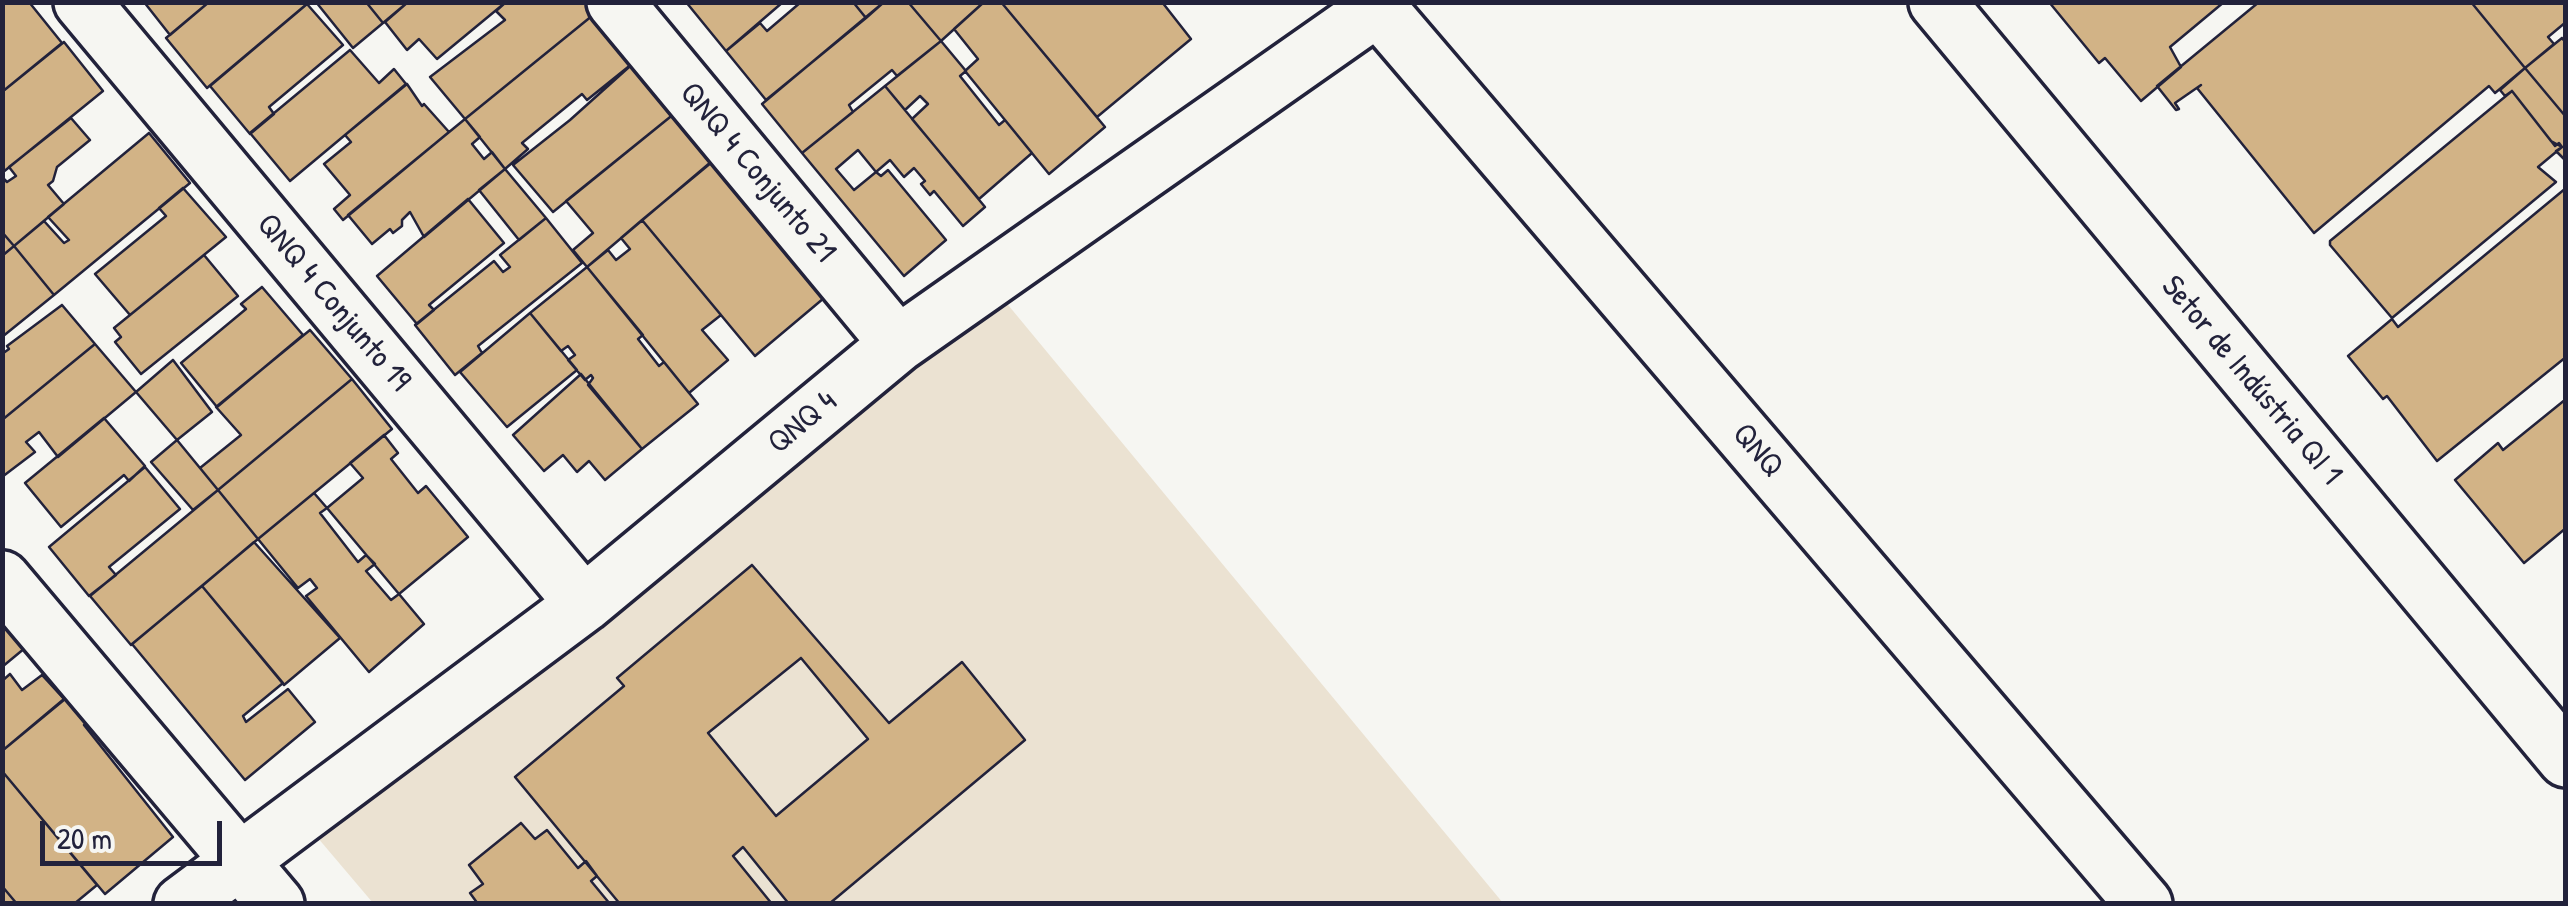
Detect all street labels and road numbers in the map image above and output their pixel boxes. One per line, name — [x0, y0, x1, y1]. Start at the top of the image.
street label: QNQ 4 Conjunto 21 — [671, 75, 843, 271]
street label: QNQ 4 Conjunto 19 — [248, 206, 418, 400]
street label: Setor de Indústria QI 1 — [2152, 269, 2350, 493]
street label: QNQ 4 — [761, 383, 845, 463]
street label: QNQ — [1723, 416, 1791, 486]

